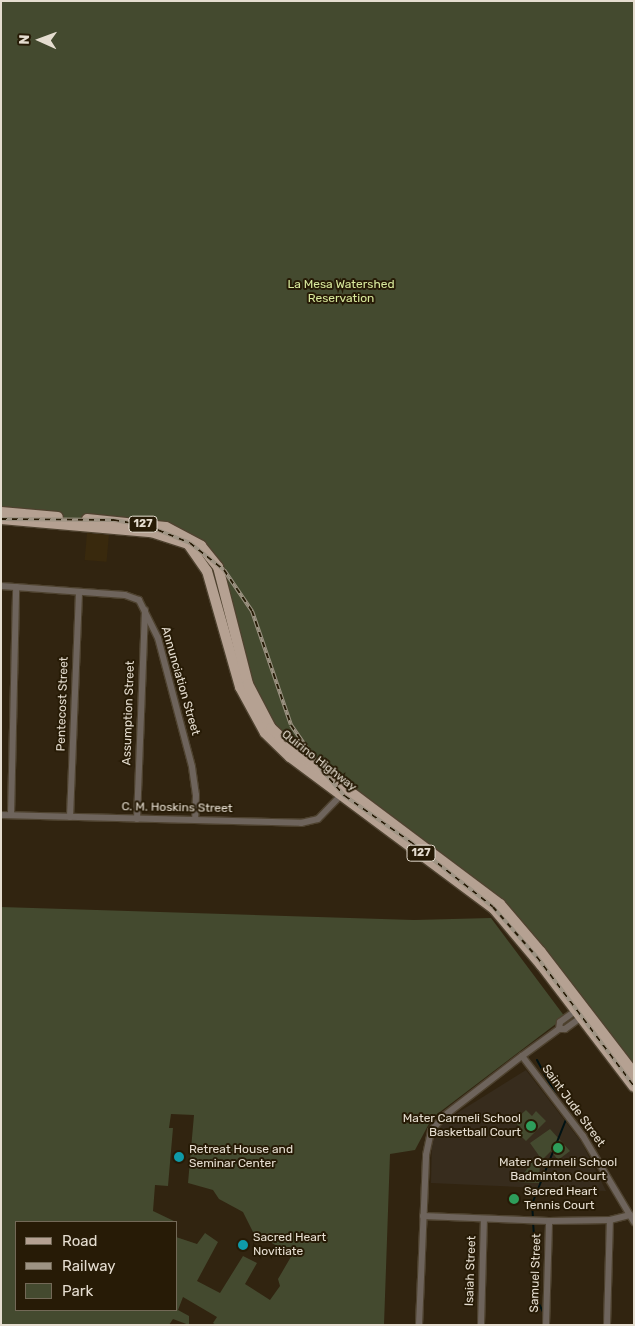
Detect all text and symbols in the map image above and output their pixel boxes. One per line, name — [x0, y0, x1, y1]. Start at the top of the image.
north arrow — [15, 15, 65, 65]
text: N — [16, 34, 33, 45]
park label: La Mesa Watershed Reservation — [287, 278, 395, 306]
road number: 127 — [128, 516, 158, 532]
street label: Annunciation Street — [158, 625, 202, 737]
street label: Pentecost Street — [54, 656, 72, 752]
street label: Assumption Street — [120, 660, 138, 766]
street label: Quirino Highway — [279, 727, 359, 795]
street label: C. M. Hoskins Street — [121, 800, 233, 816]
road number: 127 — [406, 844, 436, 861]
street label: Saint Jude Street — [538, 1062, 608, 1150]
place label: Mater Carmeli School Basketball Court — [403, 1112, 521, 1140]
marker: Mater Carmeli School Basketball Court — [525, 1120, 537, 1132]
marker: Mater Carmeli School Badminton Court — [552, 1142, 564, 1154]
place label: Retreat House and Seminar Center — [189, 1143, 293, 1171]
marker: Retreat House and Seminar Center — [173, 1151, 185, 1163]
place label: Mater Carmeli School Badminton Court — [499, 1156, 617, 1184]
place label: Sacred Heart Tennis Court — [524, 1185, 597, 1213]
marker: Sacred Heart Tennis Court — [508, 1193, 520, 1205]
legend — [15, 1221, 178, 1311]
place label: Sacred Heart Novitiate — [253, 1231, 326, 1259]
text: Road — [62, 1232, 98, 1250]
street label: Samuel Street — [527, 1233, 545, 1313]
street label: Isaiah Street — [463, 1236, 479, 1306]
marker: Sacred Heart Novitiate — [237, 1239, 249, 1251]
text: Railway — [62, 1257, 116, 1275]
text: Park — [62, 1282, 93, 1300]

